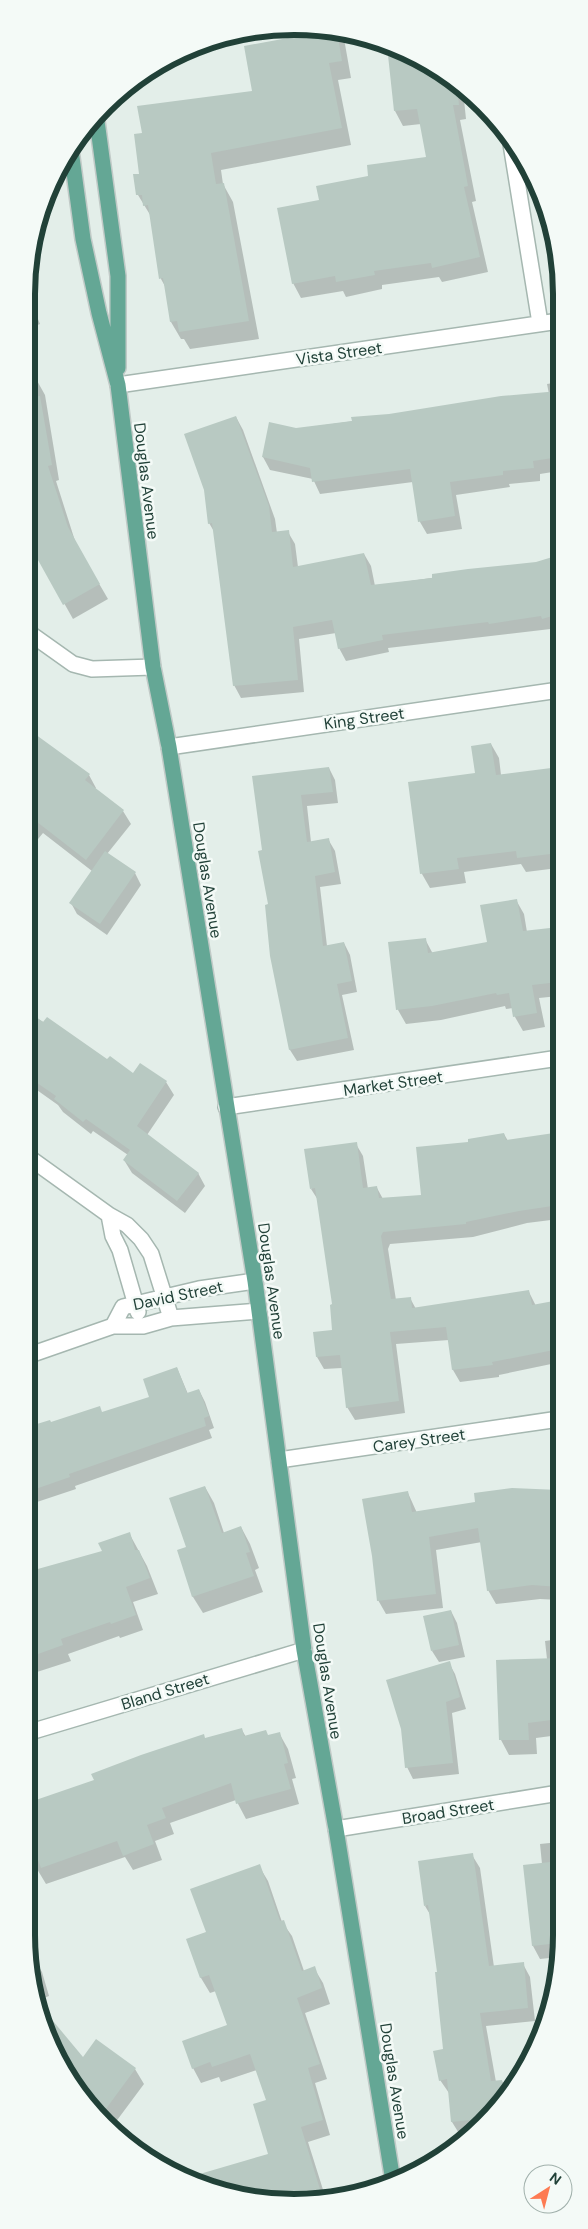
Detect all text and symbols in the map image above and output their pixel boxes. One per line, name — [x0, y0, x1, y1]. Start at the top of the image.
street label: Vista Street — [295, 337, 384, 370]
street label: Douglas Avenue — [129, 421, 164, 541]
street label: King Street — [323, 702, 406, 735]
street label: Douglas Avenue — [188, 820, 227, 940]
street label: Market Street — [342, 1066, 444, 1101]
street label: Douglas Avenue — [253, 1221, 290, 1341]
street label: David Street — [131, 1276, 225, 1315]
street label: Carey Street — [372, 1424, 467, 1457]
street label: Douglas Avenue — [308, 1621, 347, 1741]
street label: Bland Street — [119, 1668, 212, 1715]
street label: Broad Street — [400, 1794, 496, 1829]
street label: Douglas Avenue — [375, 2021, 414, 2141]
north arrow — [523, 2164, 573, 2214]
text: N — [546, 2168, 565, 2189]

